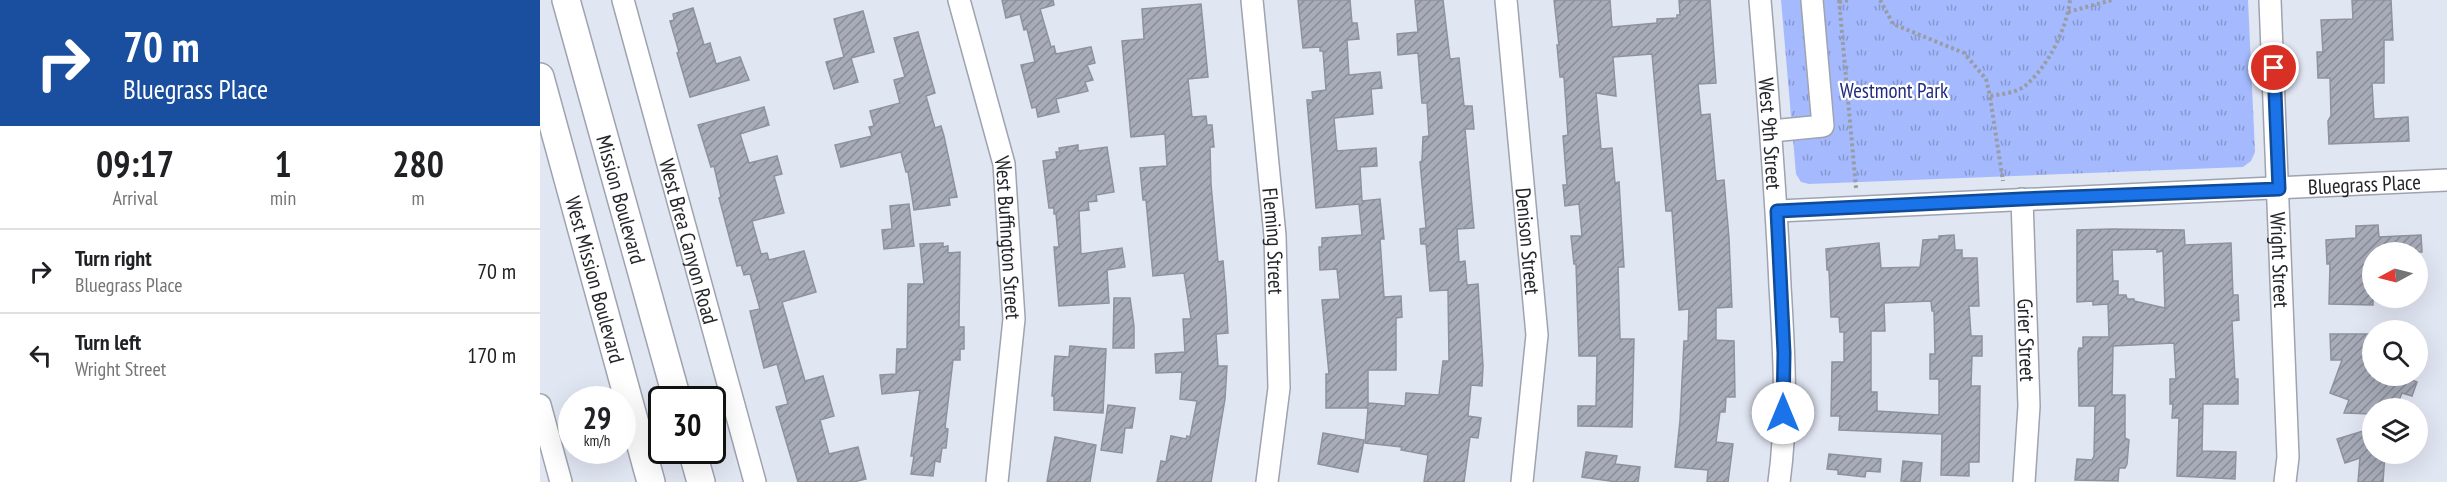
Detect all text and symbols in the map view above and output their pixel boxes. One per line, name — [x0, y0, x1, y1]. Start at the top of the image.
text: 70 m — [123, 19, 200, 74]
icon: right — [24, 24, 102, 102]
pin — [2248, 42, 2299, 93]
icon: arrive — [2257, 51, 2290, 84]
text: Bluegrass Place — [123, 72, 268, 106]
street label: West 9th Street — [1753, 77, 1788, 190]
park label: Westmont Park — [1840, 77, 1948, 104]
street label: Mission Boulevard — [591, 132, 652, 267]
text: 09:17 — [96, 140, 174, 187]
text: 1 — [274, 140, 292, 187]
text: 280 — [392, 140, 444, 187]
street label: West Buffington Street — [989, 153, 1028, 320]
street label: West Brea Canyon Road — [654, 156, 725, 327]
street label: Bluegrass Place — [2307, 168, 2421, 200]
text: Arrival — [112, 185, 158, 211]
text: min — [270, 185, 296, 211]
text: m — [412, 185, 425, 211]
street label: Fleming Street — [1257, 186, 1290, 295]
street label: Denison Street — [1510, 186, 1547, 296]
street label: West Mission Boulevard — [560, 193, 631, 366]
street label: Wright Street — [2265, 211, 2296, 308]
north arrow — [2362, 242, 2428, 308]
map controls — [2362, 242, 2428, 464]
text: Turn right — [75, 244, 152, 272]
icon: right — [24, 255, 57, 288]
text: 70 m — [477, 257, 516, 285]
text: Bluegrass Place — [75, 272, 182, 298]
street label: Grier Street — [2012, 298, 2042, 382]
button: search — [2362, 320, 2428, 386]
text: Turn left — [75, 328, 141, 356]
icon: left — [24, 339, 57, 372]
text: 170 m — [467, 341, 516, 369]
text: Wright Street — [75, 356, 166, 382]
position arrow — [1751, 381, 1815, 445]
speed limit sign: 30 — [648, 386, 726, 464]
text: 29 — [583, 398, 611, 437]
button: layers — [2362, 398, 2428, 464]
text: km/h — [584, 431, 610, 450]

